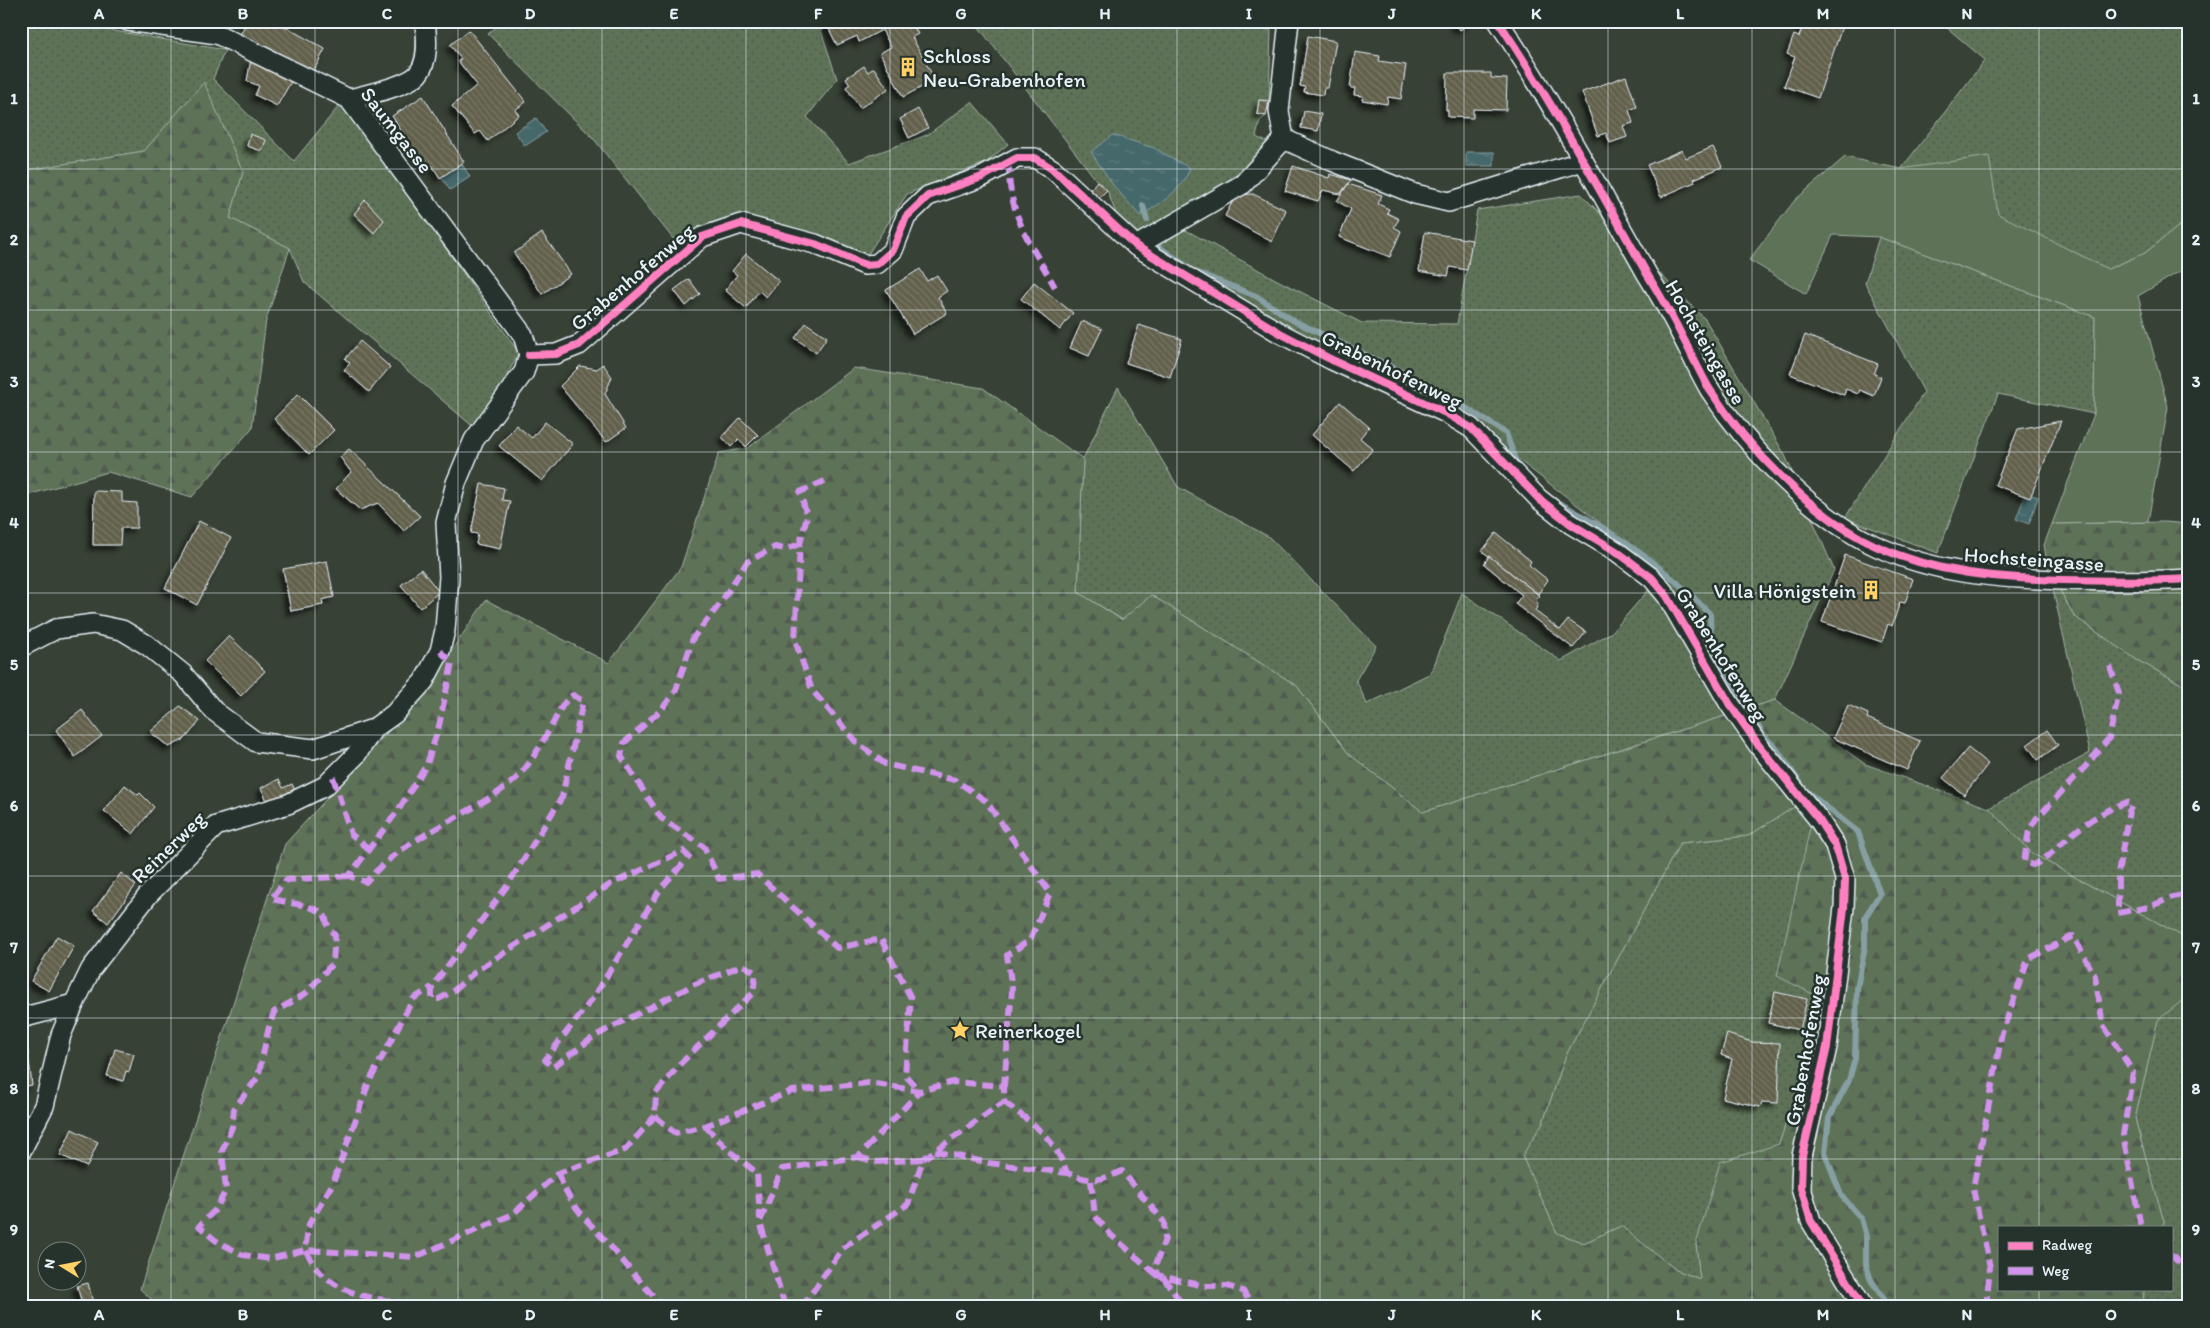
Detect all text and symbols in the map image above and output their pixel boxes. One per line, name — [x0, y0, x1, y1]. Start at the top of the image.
text: A — [93, 4, 105, 23]
text: B — [238, 4, 249, 23]
text: C — [382, 4, 393, 23]
text: D — [525, 4, 536, 23]
text: E — [670, 4, 679, 23]
text: F — [814, 4, 823, 23]
text: G — [955, 4, 967, 23]
text: H — [1099, 4, 1111, 23]
text: I — [1246, 4, 1252, 23]
text: J — [1387, 4, 1396, 23]
text: K — [1531, 4, 1542, 23]
text: L — [1676, 4, 1685, 23]
text: M — [1817, 4, 1829, 23]
text: N — [1962, 4, 1972, 23]
text: O — [2105, 4, 2117, 23]
place label: Schloss Neu-Grabenhofen — [923, 43, 1086, 92]
building icon: Schloss Neu-Grabenhofen — [897, 56, 919, 78]
street label: Saumgasse — [356, 82, 438, 178]
text: 1 — [10, 89, 18, 108]
text: 1 — [2192, 89, 2200, 108]
street label: Grabenhofenweg — [565, 218, 699, 336]
text: 2 — [10, 230, 19, 249]
text: 2 — [2192, 230, 2201, 249]
street label: Hochsteingasse — [1660, 275, 1752, 409]
street label: Grabenhofenweg — [1318, 324, 1467, 414]
text: 3 — [10, 372, 19, 391]
text: 3 — [2192, 372, 2201, 391]
text: 4 — [9, 513, 19, 532]
text: 4 — [2191, 513, 2201, 532]
street label: Hochsteingasse — [1963, 542, 2105, 576]
place label: Villa Hönigstein — [1714, 578, 1856, 603]
building icon: Villa Hönigstein — [1860, 579, 1882, 601]
street label: Grabenhofenweg — [1671, 582, 1773, 726]
text: 5 — [10, 655, 19, 674]
text: 5 — [2192, 655, 2201, 674]
text: 6 — [10, 796, 19, 815]
text: 6 — [2192, 796, 2201, 815]
street label: Reinerweg — [126, 806, 210, 888]
text: 7 — [9, 938, 18, 957]
text: 7 — [2191, 938, 2200, 957]
street label: Grabenhofenweg — [1779, 972, 1831, 1128]
place label: Reinerkogel — [975, 1018, 1081, 1043]
place icon: Reinerkogel — [949, 1019, 971, 1041]
text: 8 — [10, 1079, 19, 1098]
text: 8 — [2192, 1079, 2201, 1098]
text: 9 — [10, 1220, 18, 1239]
text: 9 — [2192, 1220, 2200, 1239]
legend — [1998, 1226, 2172, 1290]
text: Radweg — [2042, 1236, 2092, 1254]
north arrow — [38, 1240, 88, 1290]
text: N — [40, 1258, 59, 1270]
text: Weg — [2042, 1262, 2069, 1280]
text: A — [93, 1305, 105, 1324]
text: B — [238, 1305, 249, 1324]
text: C — [382, 1305, 393, 1324]
text: D — [525, 1305, 536, 1324]
text: E — [670, 1305, 679, 1324]
text: F — [814, 1305, 823, 1324]
text: G — [955, 1305, 967, 1324]
text: H — [1099, 1305, 1111, 1324]
text: I — [1246, 1305, 1252, 1324]
text: J — [1387, 1305, 1396, 1324]
text: K — [1531, 1305, 1542, 1324]
text: L — [1676, 1305, 1685, 1324]
text: M — [1817, 1305, 1829, 1324]
text: N — [1962, 1305, 1972, 1324]
text: O — [2105, 1305, 2117, 1324]

